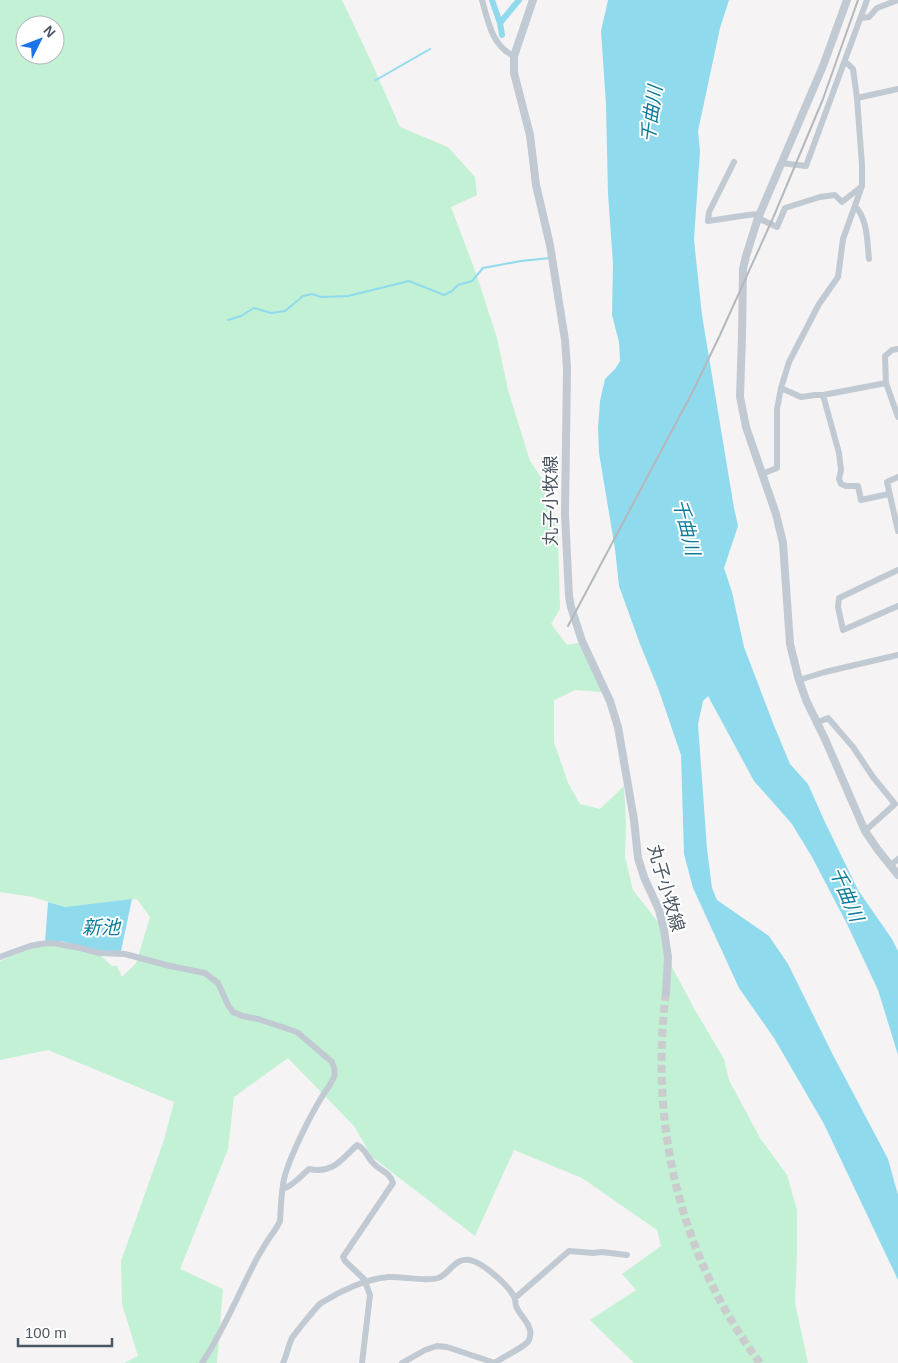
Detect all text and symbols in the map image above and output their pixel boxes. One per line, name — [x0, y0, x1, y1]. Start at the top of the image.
north arrow — [15, 15, 65, 65]
text: N — [40, 22, 59, 40]
water label: 千曲川 — [637, 82, 666, 144]
street label: 丸子小牧線 — [541, 456, 561, 546]
water label: 千曲川 — [669, 497, 704, 559]
street label: 丸子小牧線 — [644, 842, 688, 934]
water label: 千曲川 — [826, 864, 868, 926]
water label: 新池 — [82, 917, 122, 938]
scale bar — [18, 1316, 111, 1348]
text: 100 m — [25, 1324, 67, 1341]

